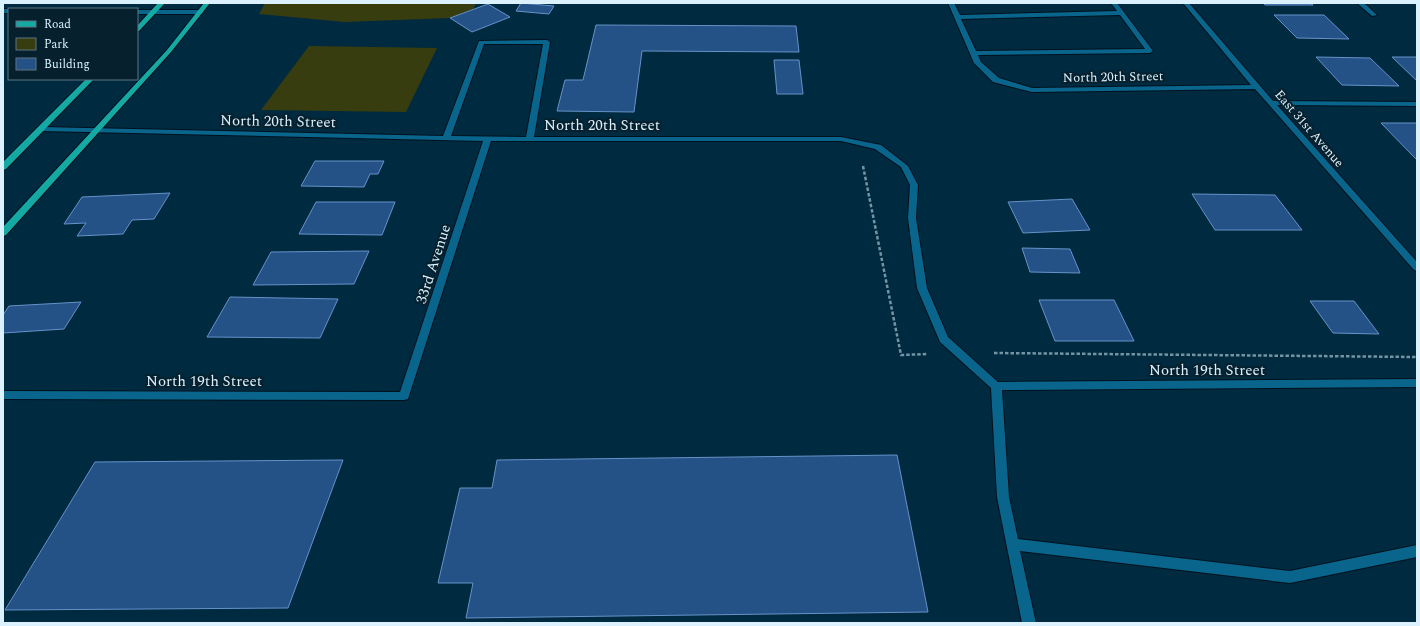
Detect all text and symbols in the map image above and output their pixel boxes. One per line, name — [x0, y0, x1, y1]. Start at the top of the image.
legend — [8, 8, 138, 80]
text: Road — [44, 15, 71, 34]
text: Park — [44, 35, 69, 54]
text: Building — [44, 55, 90, 74]
street label: North 20th Street — [1063, 66, 1164, 88]
street label: East 31st Avenue — [1270, 85, 1349, 172]
street label: North 20th Street — [220, 109, 336, 134]
street label: North 20th Street — [544, 114, 660, 137]
street label: 33rd Avenue — [410, 221, 457, 307]
street label: North 19th Street — [1149, 359, 1265, 382]
street label: North 19th Street — [146, 370, 262, 393]

